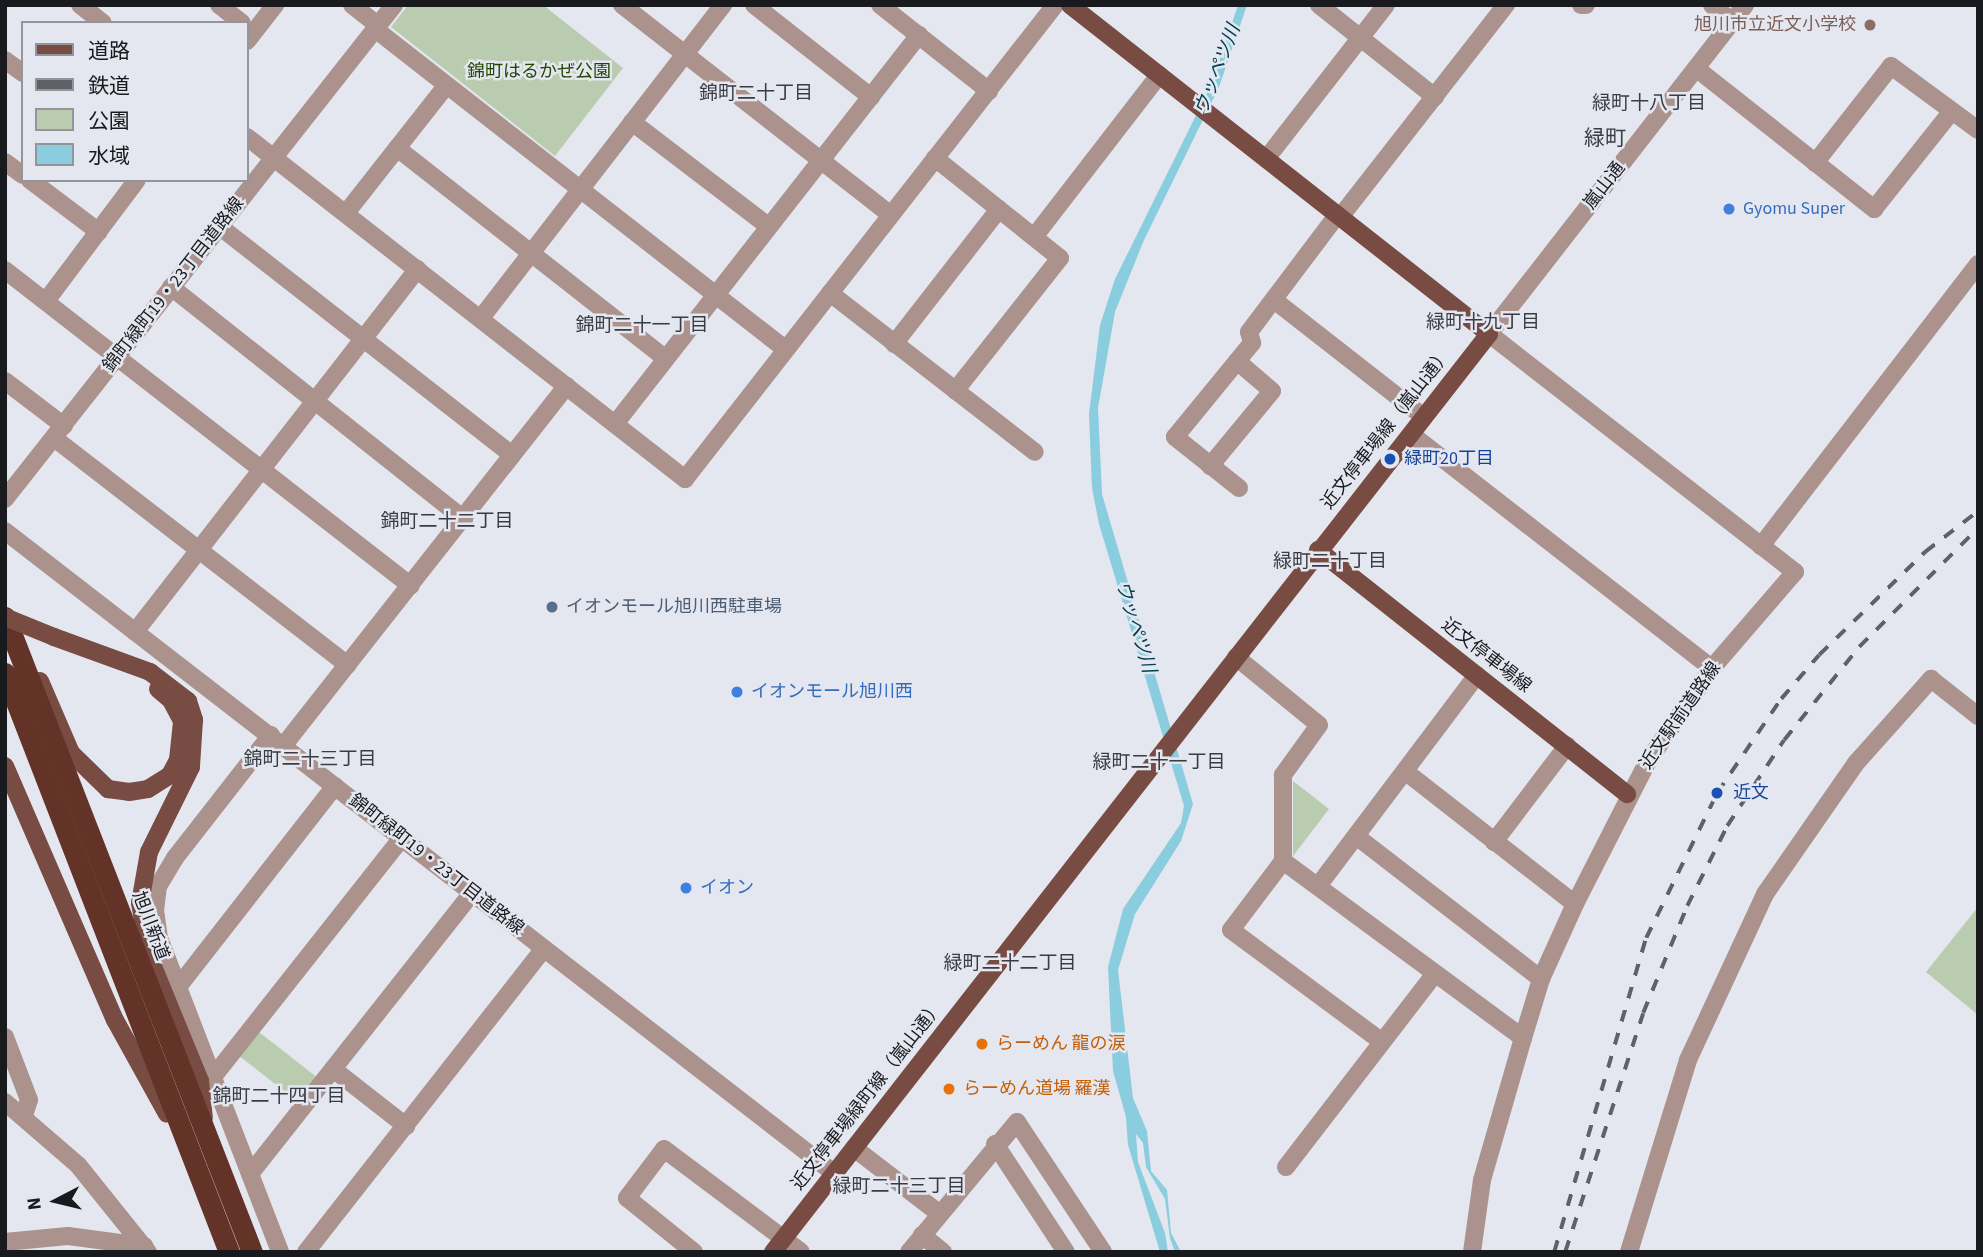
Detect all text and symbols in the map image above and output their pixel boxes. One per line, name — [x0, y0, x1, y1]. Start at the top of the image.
place label: 旭川市立近文小学校 — [1694, 14, 1856, 36]
marker: 旭川市立近文小学校 — [1862, 17, 1878, 33]
legend — [21, 21, 248, 182]
water label: ウッペツ川 — [1190, 22, 1246, 118]
text: 道路 — [88, 36, 130, 66]
park label: 錦町はるかぜ公園 — [467, 61, 611, 83]
text: 鉄道 — [88, 71, 130, 101]
district label: 錦町二十丁目 — [699, 83, 813, 105]
district label: 緑町十八丁目 — [1592, 93, 1706, 115]
text: 公園 — [88, 106, 130, 136]
district label: 緑町 — [1584, 125, 1626, 151]
text: 水域 — [88, 141, 130, 171]
street label: 嵐山通 — [1580, 158, 1630, 214]
street label: 錦町緑町19・23丁目道路線 — [99, 193, 249, 377]
place label: Gyomu Super — [1743, 198, 1845, 220]
marker: Gyomu Super — [1721, 201, 1737, 217]
district label: 緑町十九丁目 — [1426, 312, 1540, 334]
district label: 錦町二十一丁目 — [576, 315, 708, 337]
street label: 近文停車場線（嵐山通） — [1318, 344, 1456, 514]
place label: 緑町20丁目 — [1404, 448, 1494, 470]
marker: 緑町20丁目 — [1382, 451, 1398, 467]
district label: 錦町二十二丁目 — [381, 511, 513, 533]
district label: 緑町二十丁目 — [1273, 551, 1387, 573]
water label: ウッペツ川 — [1110, 578, 1160, 676]
place label: イオンモール旭川西駐車場 — [566, 596, 782, 618]
marker: イオンモール旭川西駐車場 — [544, 599, 560, 615]
street label: 近文停車場線 — [1437, 614, 1535, 698]
street label: 近文駅前道路線 — [1636, 658, 1726, 774]
place label: イオンモール旭川西 — [751, 681, 913, 703]
marker: イオンモール旭川西 — [729, 684, 745, 700]
district label: 錦町二十三丁目 — [244, 749, 376, 771]
district label: 緑町二十一丁目 — [1093, 752, 1225, 774]
place label: 近文 — [1733, 782, 1769, 804]
marker: 近文 — [1707, 783, 1727, 803]
street label: 錦町緑町19・23丁目道路線 — [344, 790, 528, 940]
place label: イオン — [700, 877, 754, 899]
marker: イオン — [678, 880, 694, 896]
street label: 旭川新道 — [127, 889, 173, 963]
district label: 緑町二十二丁目 — [944, 953, 1076, 975]
street label: 近文停車場緑町線（嵐山通） — [787, 997, 949, 1195]
place label: らーめん 龍の涙 — [996, 1033, 1126, 1055]
marker: らーめん 龍の涙 — [974, 1036, 990, 1052]
place label: らーめん道場 羅漢 — [963, 1078, 1111, 1100]
marker: らーめん道場 羅漢 — [941, 1081, 957, 1097]
district label: 錦町二十四丁目 — [213, 1086, 345, 1108]
north arrow — [21, 1166, 91, 1236]
district label: 緑町二十三丁目 — [833, 1176, 965, 1198]
text: N — [20, 1196, 49, 1212]

